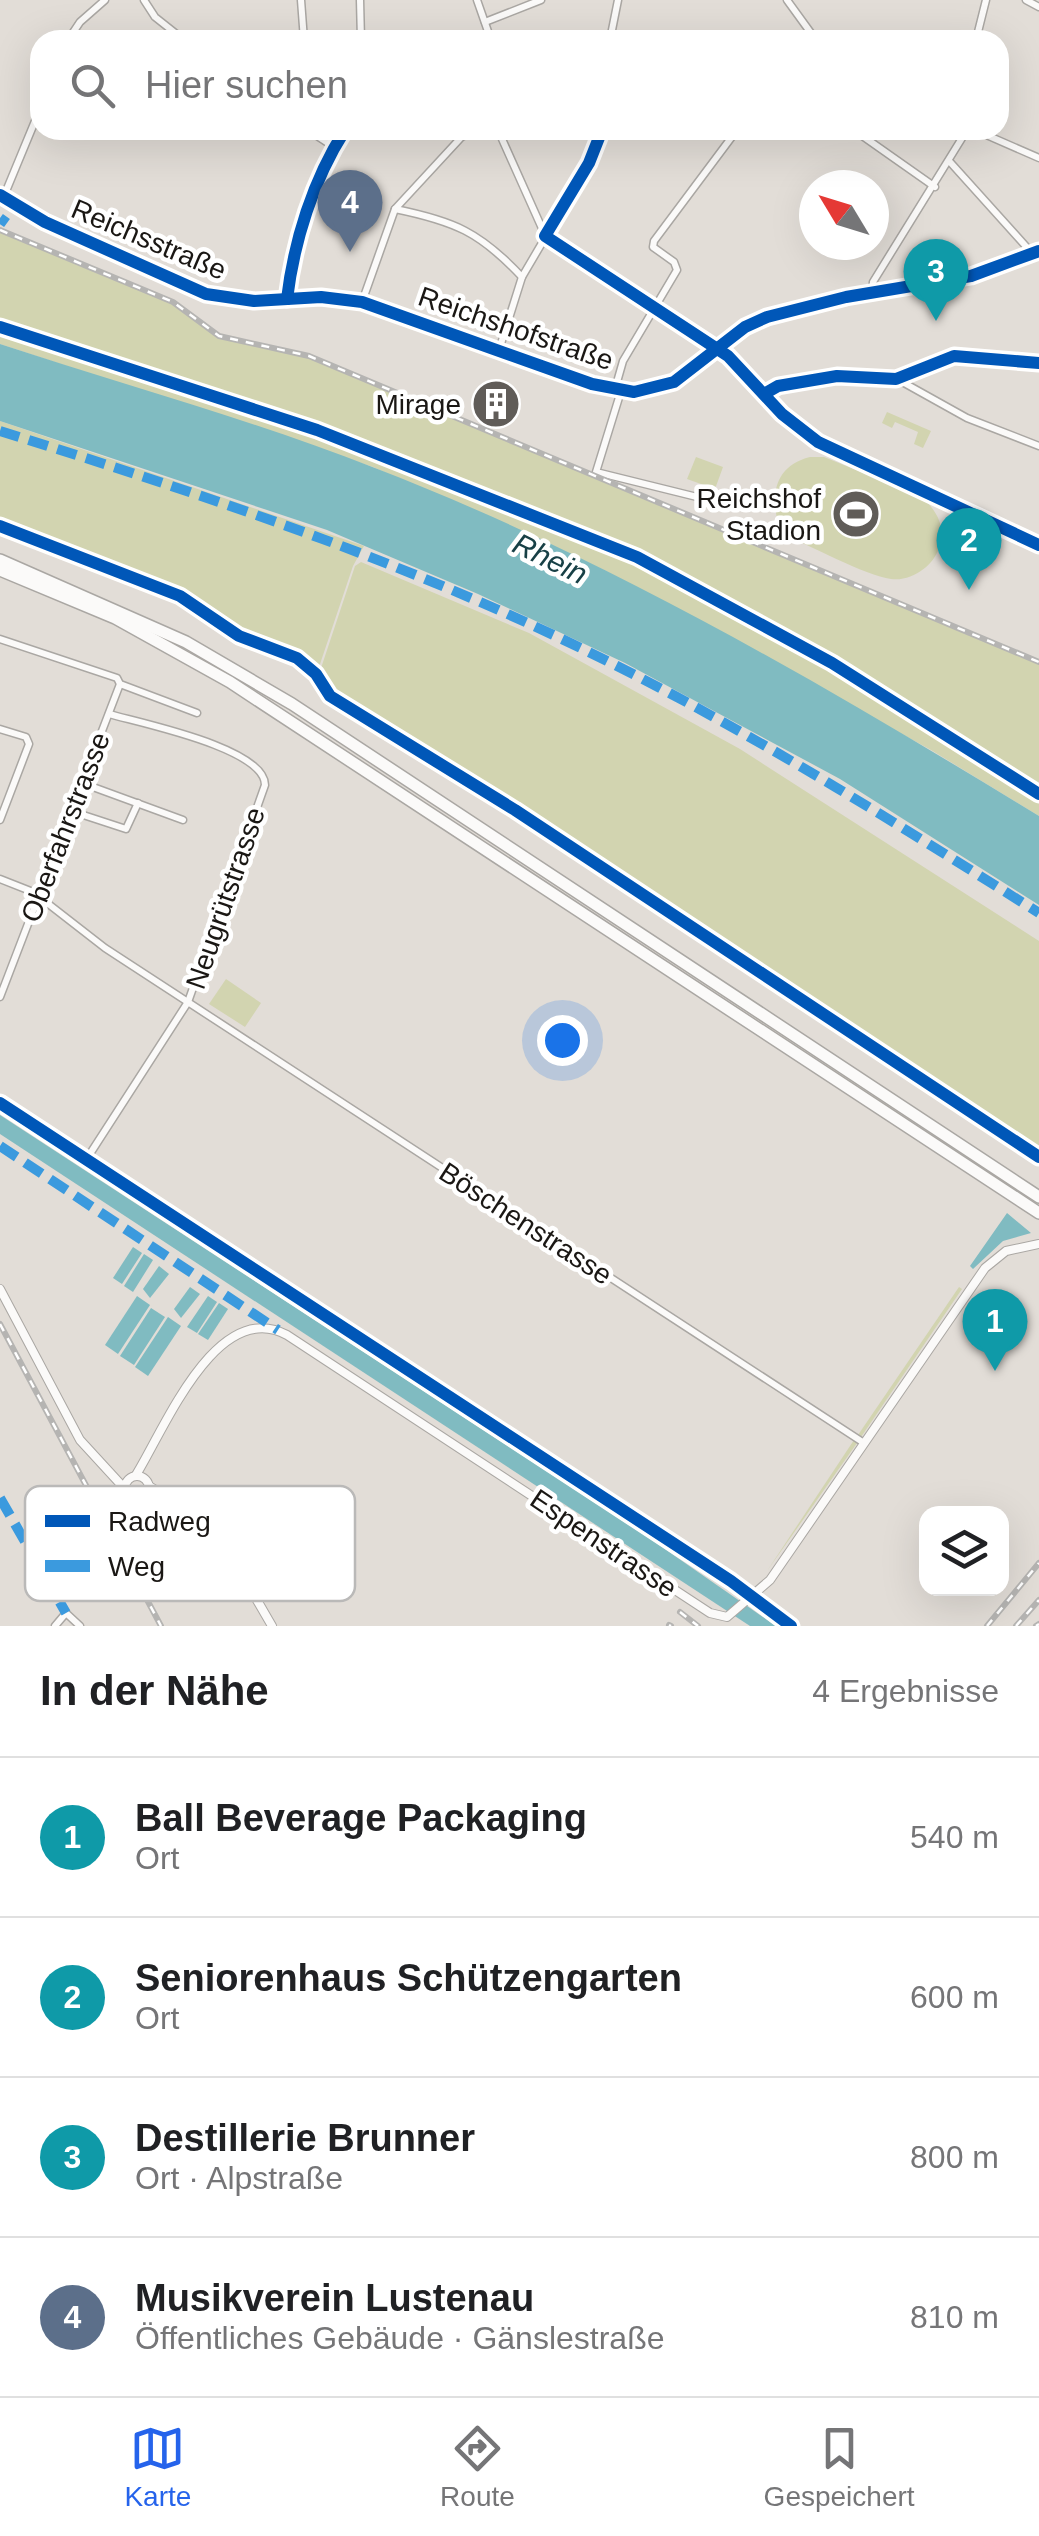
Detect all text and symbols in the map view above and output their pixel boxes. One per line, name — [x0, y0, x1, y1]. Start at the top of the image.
search box — [30, 30, 1009, 140]
icon: search — [65, 58, 120, 113]
text: Hier suchen — [145, 64, 348, 106]
pin: 4 — [318, 170, 382, 252]
north arrow — [799, 170, 889, 260]
street label: Reichsstraße — [67, 193, 231, 286]
pin: 3 — [904, 238, 968, 321]
street label: Reichshofstraße — [414, 281, 617, 376]
building icon: Mirage — [470, 378, 522, 430]
place label: Mirage — [375, 389, 461, 420]
place label: Reichshof Stadion — [696, 483, 821, 546]
sports icon: Reichshof Stadion — [830, 488, 882, 540]
pin: 2 — [936, 508, 1002, 590]
water label: Rhein — [508, 527, 593, 591]
street label: Oberfahrstrasse — [15, 728, 116, 926]
street label: Neugrütstrasse — [180, 803, 271, 993]
your location — [537, 1015, 588, 1066]
street label: Böschenstrasse — [434, 1156, 618, 1291]
pin: 1 — [962, 1288, 1028, 1371]
street label: Espenstrasse — [525, 1483, 683, 1604]
legend — [25, 1486, 355, 1601]
text: Radweg — [108, 1506, 211, 1537]
map controls — [919, 1506, 1009, 1596]
button: layers — [919, 1506, 1009, 1596]
text: Weg — [108, 1551, 165, 1582]
text: In der Nähe — [40, 1667, 269, 1714]
text: 4 Ergebnisse — [812, 1673, 999, 1709]
text: Ball Beverage Packaging — [135, 1797, 587, 1839]
text: 1 — [64, 1819, 81, 1855]
text: 540 m — [910, 1819, 999, 1855]
text: Ort — [135, 1840, 179, 1876]
text: Seniorenhaus Schützengarten — [135, 1957, 682, 1999]
text: 2 — [64, 1979, 81, 2015]
text: 600 m — [910, 1979, 999, 2015]
text: Ort — [135, 2000, 179, 2036]
text: Destillerie Brunner — [135, 2117, 475, 2159]
text: 3 — [64, 2139, 81, 2175]
text: 800 m — [910, 2139, 999, 2175]
text: Ort · Alpstraße — [135, 2160, 343, 2196]
text: Musikverein Lustenau — [135, 2277, 534, 2319]
text: 4 — [64, 2299, 81, 2335]
text: 810 m — [910, 2299, 999, 2335]
text: Öffentliches Gebäude · Gänslestraße — [135, 2320, 664, 2356]
tab: Karte — [124, 2421, 191, 2513]
tab: Route — [440, 2421, 515, 2513]
tab: Gespeichert — [764, 2421, 915, 2513]

